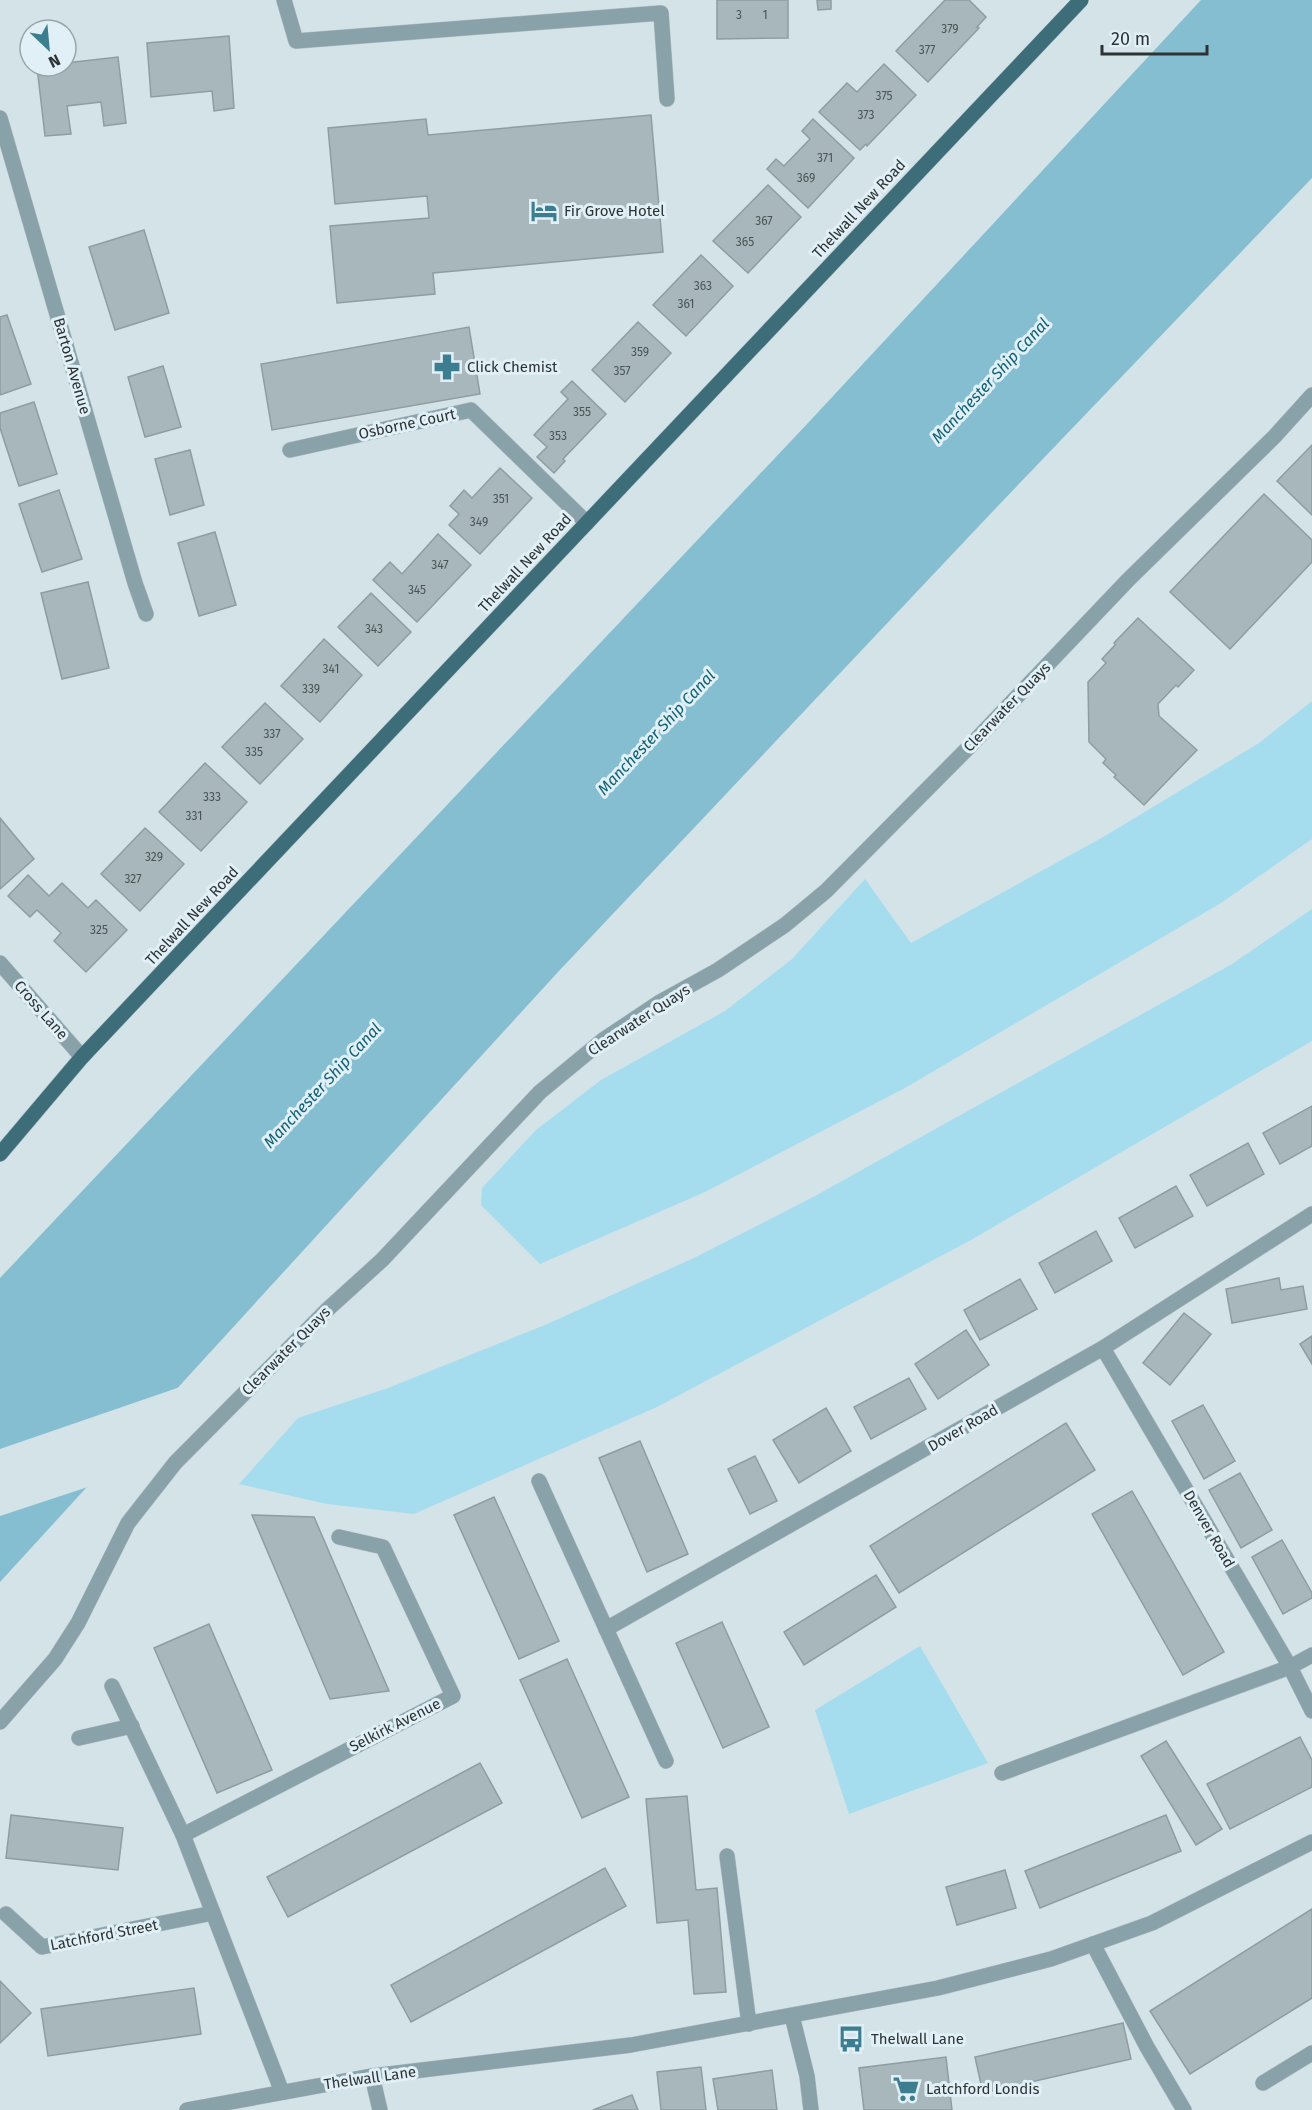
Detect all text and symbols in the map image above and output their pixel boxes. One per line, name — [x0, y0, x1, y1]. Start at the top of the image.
house number: 3 — [736, 8, 742, 22]
house number: 1 — [762, 8, 768, 22]
north arrow — [18, 18, 78, 78]
scale bar — [1102, 18, 1207, 56]
house number: 379 — [941, 22, 959, 36]
text: 20 m — [1111, 28, 1150, 50]
house number: 377 — [919, 43, 935, 57]
text: N — [45, 50, 63, 72]
house number: 375 — [875, 89, 893, 103]
house number: 373 — [857, 108, 875, 122]
house number: 371 — [817, 151, 833, 165]
street label: Thelwall New Road — [809, 156, 909, 262]
house number: 369 — [797, 171, 815, 185]
hotel icon: Fir Grove Hotel — [529, 196, 559, 226]
place label: Fir Grove Hotel — [564, 202, 665, 220]
house number: 367 — [755, 214, 773, 228]
house number: 365 — [736, 235, 754, 249]
house number: 363 — [694, 279, 712, 293]
house number: 361 — [678, 297, 695, 311]
water label: Manchester Ship Canal — [928, 314, 1053, 447]
street label: Barton Avenue — [50, 316, 94, 416]
house number: 359 — [631, 345, 649, 359]
pharmacy icon: Click Chemist — [432, 352, 462, 382]
place label: Click Chemist — [467, 358, 558, 376]
house number: 357 — [613, 364, 631, 378]
street label: Osborne Court — [357, 405, 458, 443]
house number: 355 — [573, 405, 591, 419]
house number: 353 — [549, 429, 567, 443]
house number: 351 — [493, 492, 509, 506]
street label: Thelwall New Road — [475, 510, 575, 616]
house number: 349 — [470, 515, 488, 529]
house number: 347 — [431, 558, 449, 572]
house number: 345 — [408, 583, 426, 597]
house number: 343 — [365, 622, 383, 636]
street label: Clearwater Quays — [960, 658, 1054, 756]
house number: 341 — [323, 662, 339, 676]
water label: Manchester Ship Canal — [594, 666, 719, 799]
house number: 339 — [302, 682, 320, 696]
house number: 337 — [263, 727, 281, 741]
house number: 335 — [245, 745, 263, 759]
house number: 333 — [203, 790, 221, 804]
house number: 331 — [186, 809, 202, 823]
house number: 329 — [145, 850, 163, 864]
street label: Thelwall New Road — [142, 863, 242, 969]
house number: 327 — [124, 872, 142, 886]
house number: 325 — [90, 923, 108, 937]
street label: Cross Lane — [10, 977, 72, 1043]
street label: Clearwater Quays — [585, 980, 693, 1060]
water label: Manchester Ship Canal — [260, 1019, 385, 1152]
street label: Clearwater Quays — [238, 1303, 334, 1399]
street label: Dover Road — [925, 1401, 1001, 1455]
street label: Denver Road — [1180, 1487, 1238, 1571]
street label: Selkirk Avenue — [346, 1694, 444, 1756]
street label: Latchford Street — [49, 1916, 160, 1954]
bus stop icon: Thelwall Lane — [836, 2024, 866, 2054]
place label: Thelwall Lane — [871, 2030, 964, 2048]
street label: Thelwall Lane — [323, 2063, 417, 2093]
supermarket icon: Latchford Londis — [891, 2074, 921, 2104]
place label: Latchford Londis — [926, 2080, 1039, 2098]

